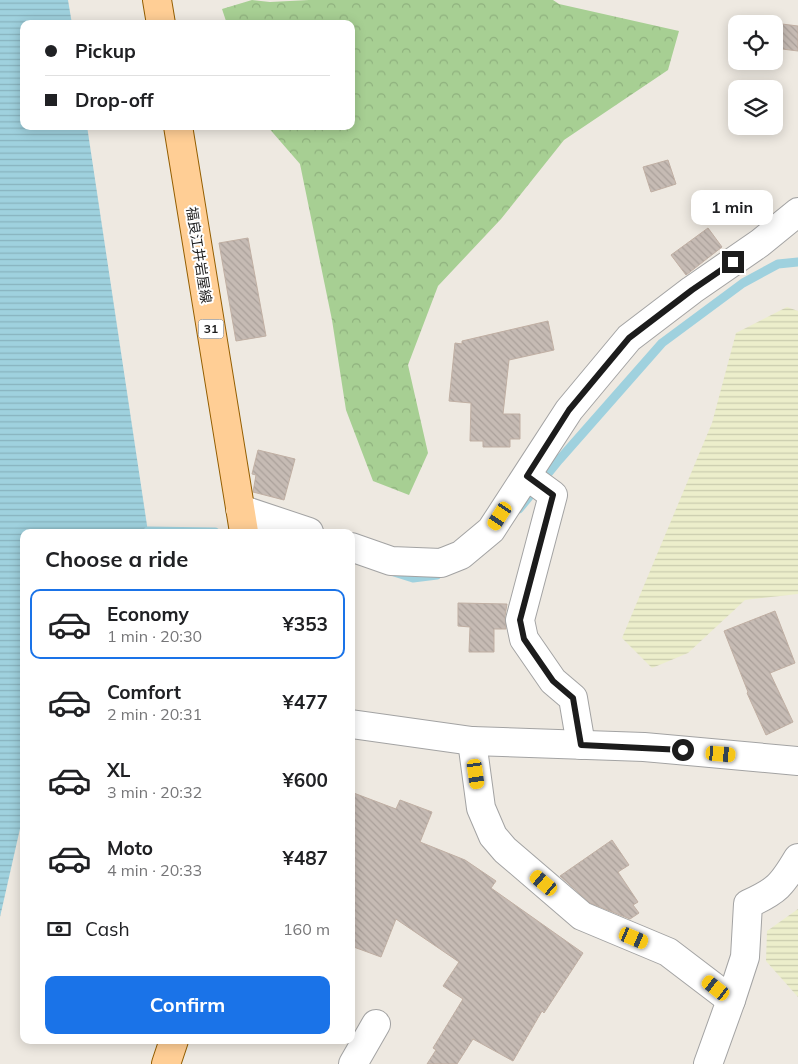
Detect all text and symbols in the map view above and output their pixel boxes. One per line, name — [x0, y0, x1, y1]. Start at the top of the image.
map controls — [728, 15, 783, 135]
button: locate — [728, 15, 783, 70]
text: Pickup — [75, 39, 136, 63]
button: layers — [728, 80, 783, 135]
text: Drop-off — [75, 88, 153, 112]
callout: 1 min — [692, 190, 774, 224]
text: 1 min — [711, 197, 753, 217]
street label: 福良江井岩屋線 — [182, 205, 216, 305]
route end — [722, 251, 744, 273]
road number: 31 — [198, 320, 224, 338]
car — [485, 499, 514, 533]
text: Choose a ride — [45, 545, 188, 573]
icon: car — [47, 602, 92, 647]
text: Economy — [107, 602, 189, 626]
text: ¥353 — [282, 612, 328, 636]
text: 1 min · 20:30 — [107, 626, 202, 646]
icon: car — [47, 680, 92, 725]
text: Comfort — [107, 680, 181, 704]
text: ¥477 — [282, 690, 328, 714]
text: 2 min · 20:31 — [107, 704, 202, 724]
route start — [672, 739, 694, 761]
car — [705, 745, 736, 763]
icon: car — [47, 758, 92, 803]
text: XL — [107, 758, 130, 782]
car — [466, 758, 485, 790]
text: ¥600 — [282, 768, 328, 792]
text: 3 min · 20:32 — [107, 782, 202, 802]
icon: car — [47, 836, 92, 881]
text: Moto — [107, 836, 153, 860]
text: ¥487 — [282, 846, 328, 870]
text: 4 min · 20:33 — [107, 860, 202, 880]
car — [527, 868, 560, 898]
icon: cash — [45, 915, 73, 943]
text: Cash — [85, 917, 130, 941]
text: 160 m — [283, 919, 330, 939]
car — [617, 925, 650, 951]
car — [699, 973, 732, 1003]
button: Confirm — [45, 976, 330, 1034]

